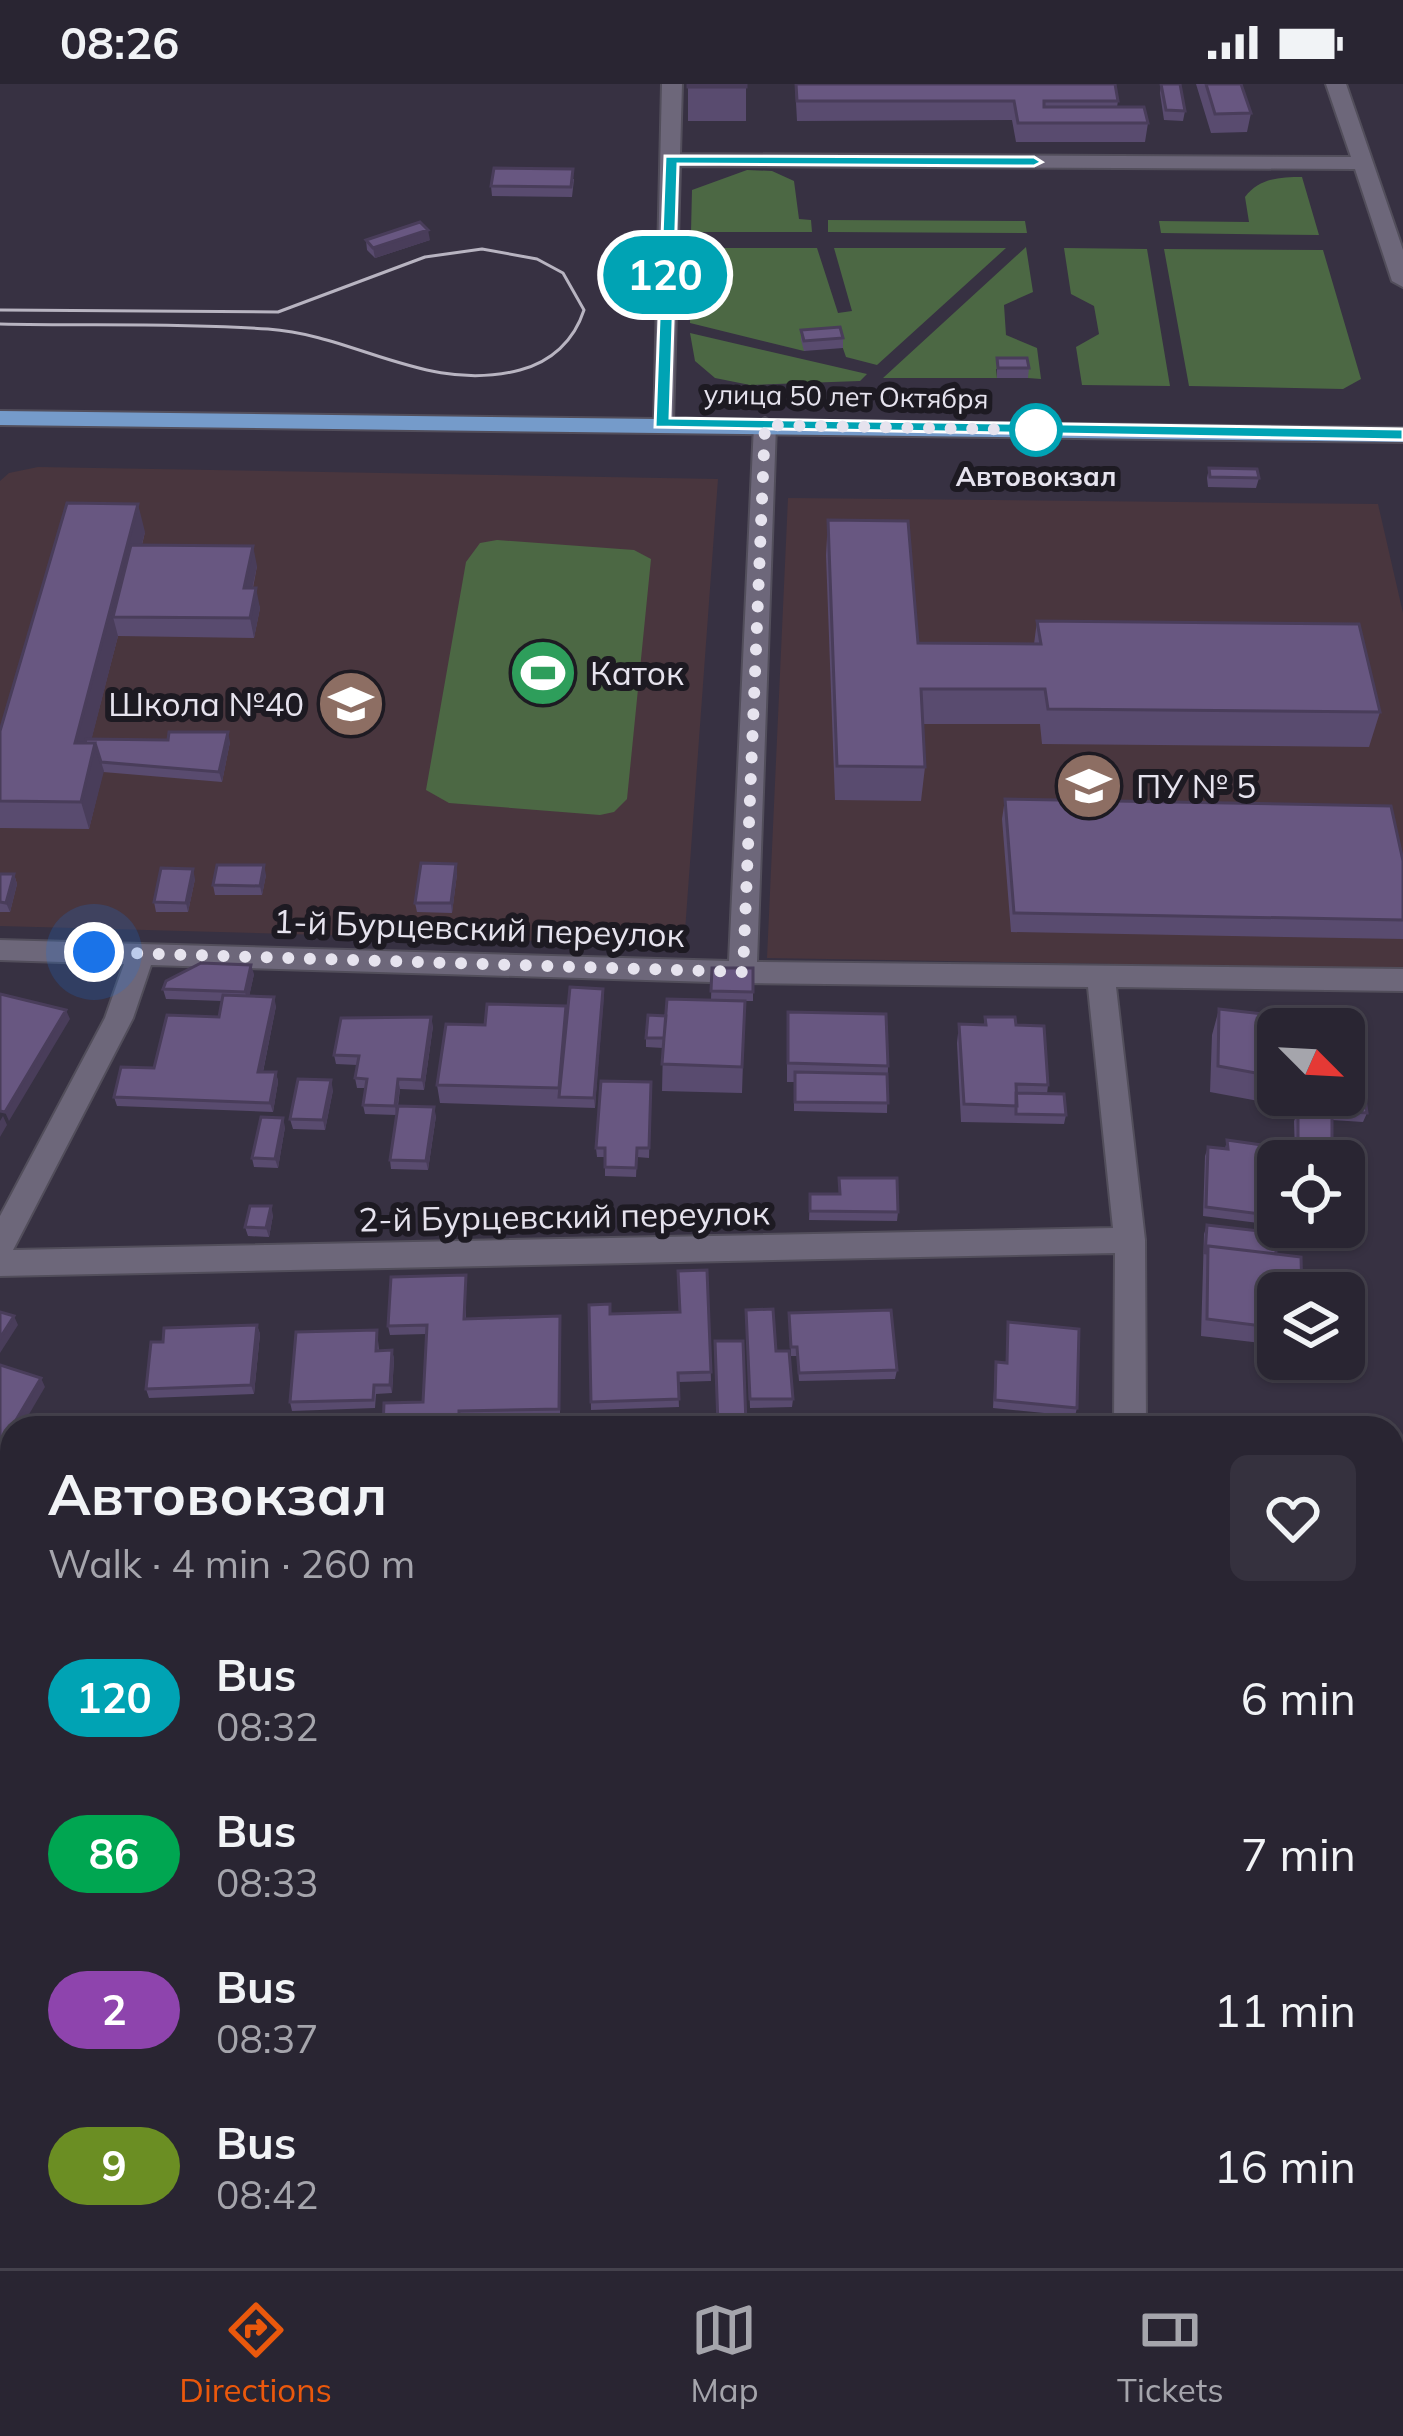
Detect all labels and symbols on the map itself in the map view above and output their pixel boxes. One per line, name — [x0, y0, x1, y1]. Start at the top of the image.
line badge: 120 — [596, 236, 734, 314]
street label: улица 50 лет Октября — [703, 377, 989, 415]
marker: Автовокзал — [1011, 405, 1061, 455]
place label: Автовокзал — [956, 459, 1116, 493]
sports icon: Каток — [508, 638, 578, 708]
place label: Каток — [590, 652, 684, 693]
school or university icon: Школа №40 — [316, 669, 386, 739]
place label: Школа №40 — [108, 683, 304, 724]
school or university icon: ПУ № 5 — [1054, 751, 1124, 821]
place label: ПУ № 5 — [1136, 765, 1256, 806]
street label: 1-й Бурцевский переулок — [273, 900, 685, 955]
your location — [64, 922, 124, 982]
north arrow — [1257, 1008, 1365, 1116]
street label: 2-й Бурцевский переулок — [358, 1191, 770, 1240]

